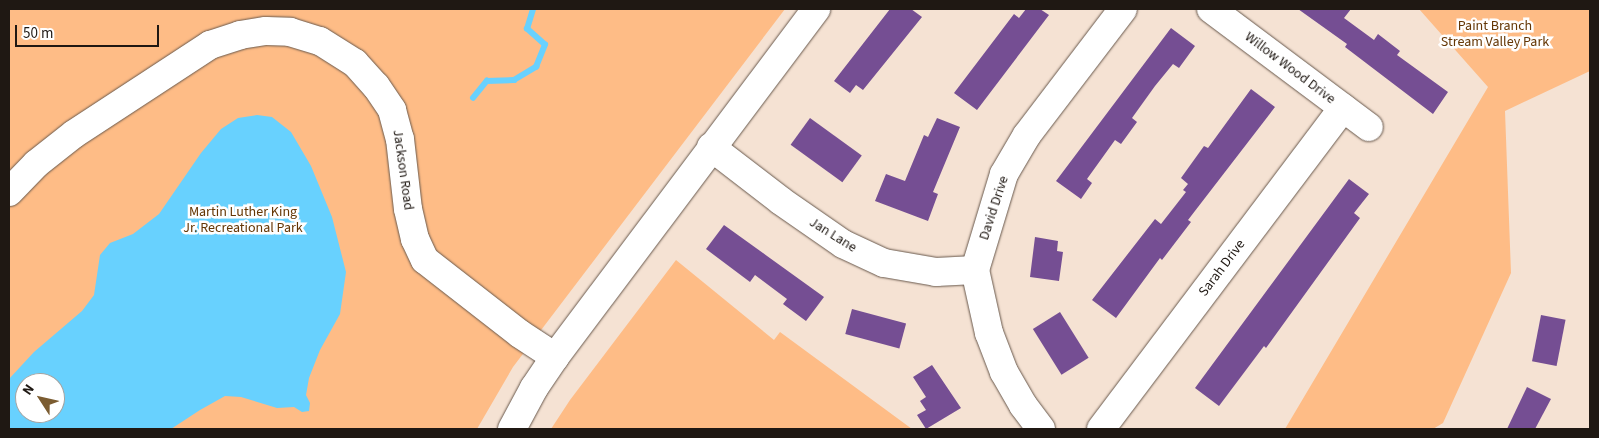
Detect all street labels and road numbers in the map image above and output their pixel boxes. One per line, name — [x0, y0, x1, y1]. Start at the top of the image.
street label: Willow Wood Drive — [1241, 28, 1339, 108]
street label: Jackson Road — [389, 129, 417, 211]
street label: David Drive — [976, 174, 1012, 242]
street label: Jan Lane — [806, 214, 860, 256]
street label: Sarah Drive — [1195, 236, 1249, 300]

